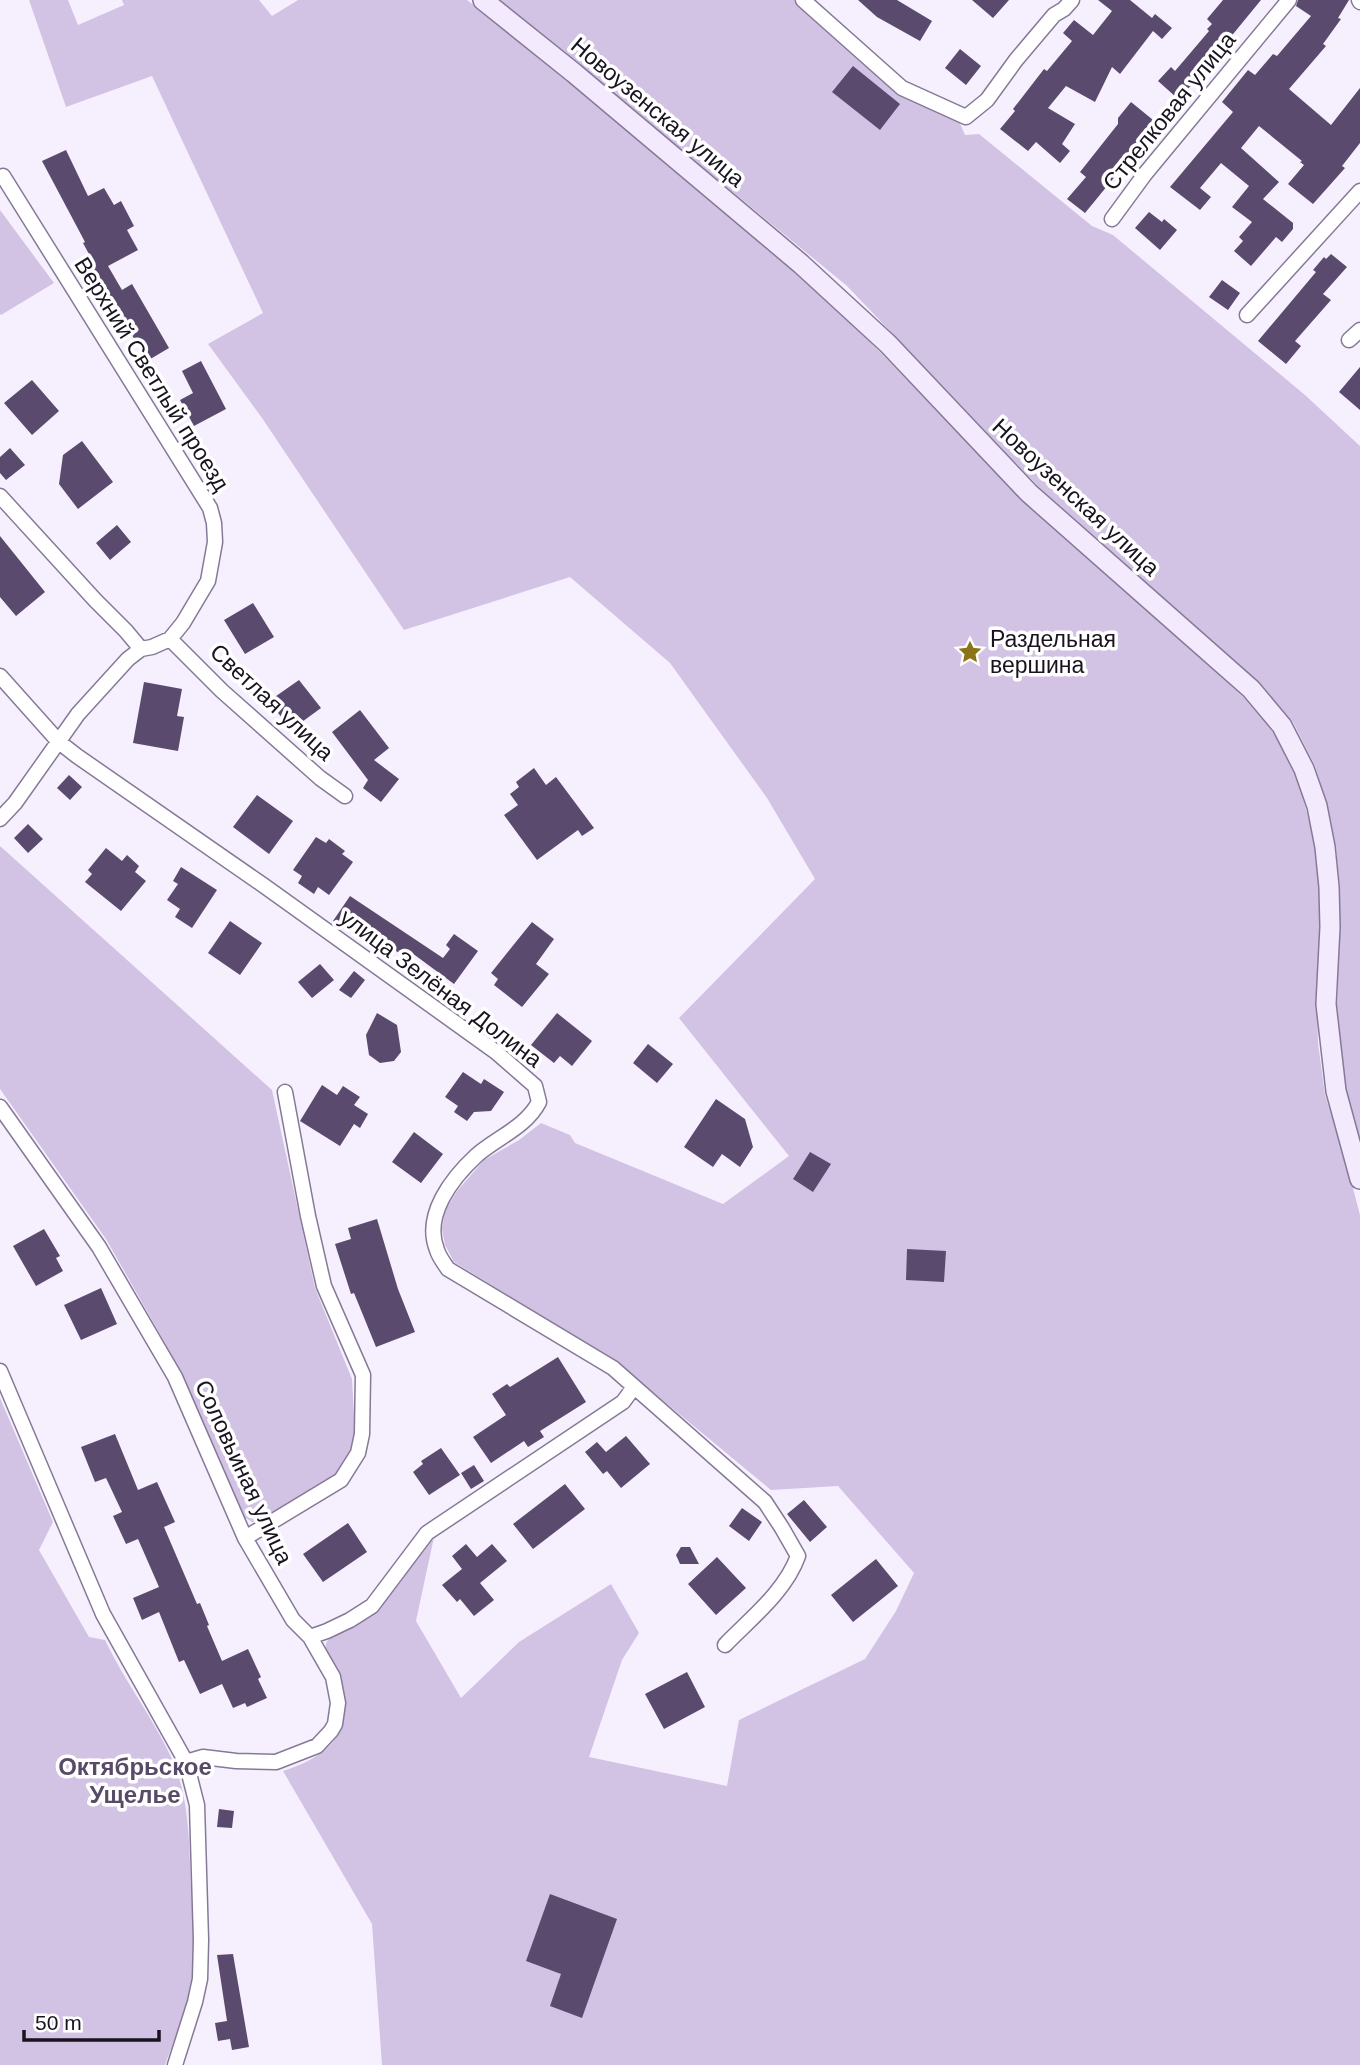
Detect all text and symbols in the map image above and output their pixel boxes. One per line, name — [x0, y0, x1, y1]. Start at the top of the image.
street label: Стрелковая улица — [1097, 27, 1241, 195]
street label: Новоузенская улица — [566, 32, 750, 192]
street label: Верхний Светлый проезд — [69, 252, 235, 496]
street label: Новоузенская улица — [987, 413, 1165, 581]
place label: Раздельная вершина — [990, 626, 1116, 678]
street label: Светлая улица — [205, 638, 339, 766]
place icon: Раздельная вершина — [956, 638, 984, 666]
street label: улица Зелёная Долина — [335, 904, 547, 1073]
street label: Соловьиная улица — [190, 1376, 298, 1568]
district label: Октябрьское Ущелье — [58, 1753, 212, 1808]
scale bar — [24, 1998, 159, 2042]
text: 50 m — [35, 2011, 82, 2034]

